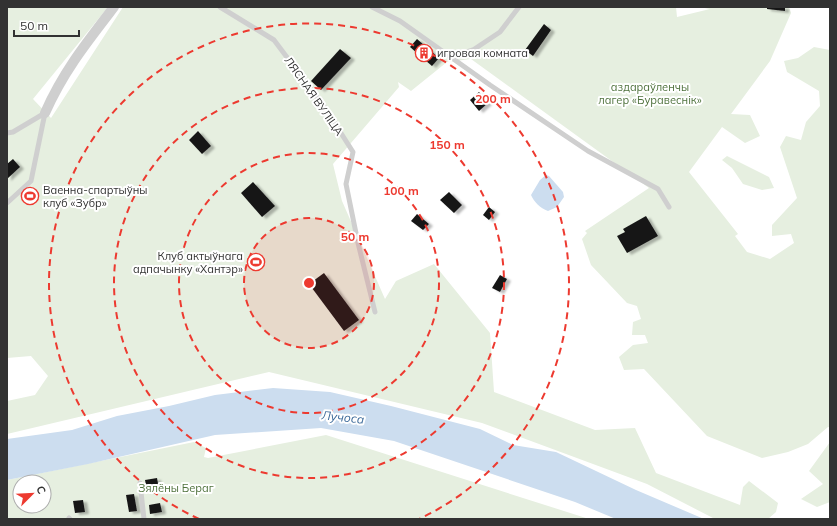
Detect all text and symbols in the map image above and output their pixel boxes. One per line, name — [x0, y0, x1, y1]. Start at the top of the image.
scale bar — [14, 12, 79, 38]
text: 50 m — [20, 18, 48, 33]
building icon: игровая комната — [414, 43, 434, 63]
place label: игровая комната — [437, 46, 528, 60]
street label: ЛЯСНАЯ ВУЛІЦА — [282, 54, 346, 138]
park label: аздараўленчы лагер «Буравеснік» — [598, 80, 702, 107]
text: 200 m — [475, 91, 511, 106]
text: 150 m — [429, 137, 465, 152]
place label: Ваенна-спартыўны клуб «Зубр» — [43, 183, 147, 210]
text: 100 m — [383, 183, 419, 198]
sports icon: Ваенна-спартыўны клуб «Зубр» — [20, 186, 40, 206]
text: 50 m — [341, 229, 369, 244]
place label: Клуб актыўнага адпачынку «Хантэр» — [133, 249, 243, 276]
sports icon: Клуб актыўнага адпачынку «Хантэр» — [246, 252, 266, 272]
centre of rings — [302, 276, 316, 290]
water label: Лучоса — [320, 407, 365, 427]
north arrow — [12, 474, 52, 514]
park label: Зялёны Бераг — [138, 481, 214, 495]
text: С — [33, 484, 49, 497]

